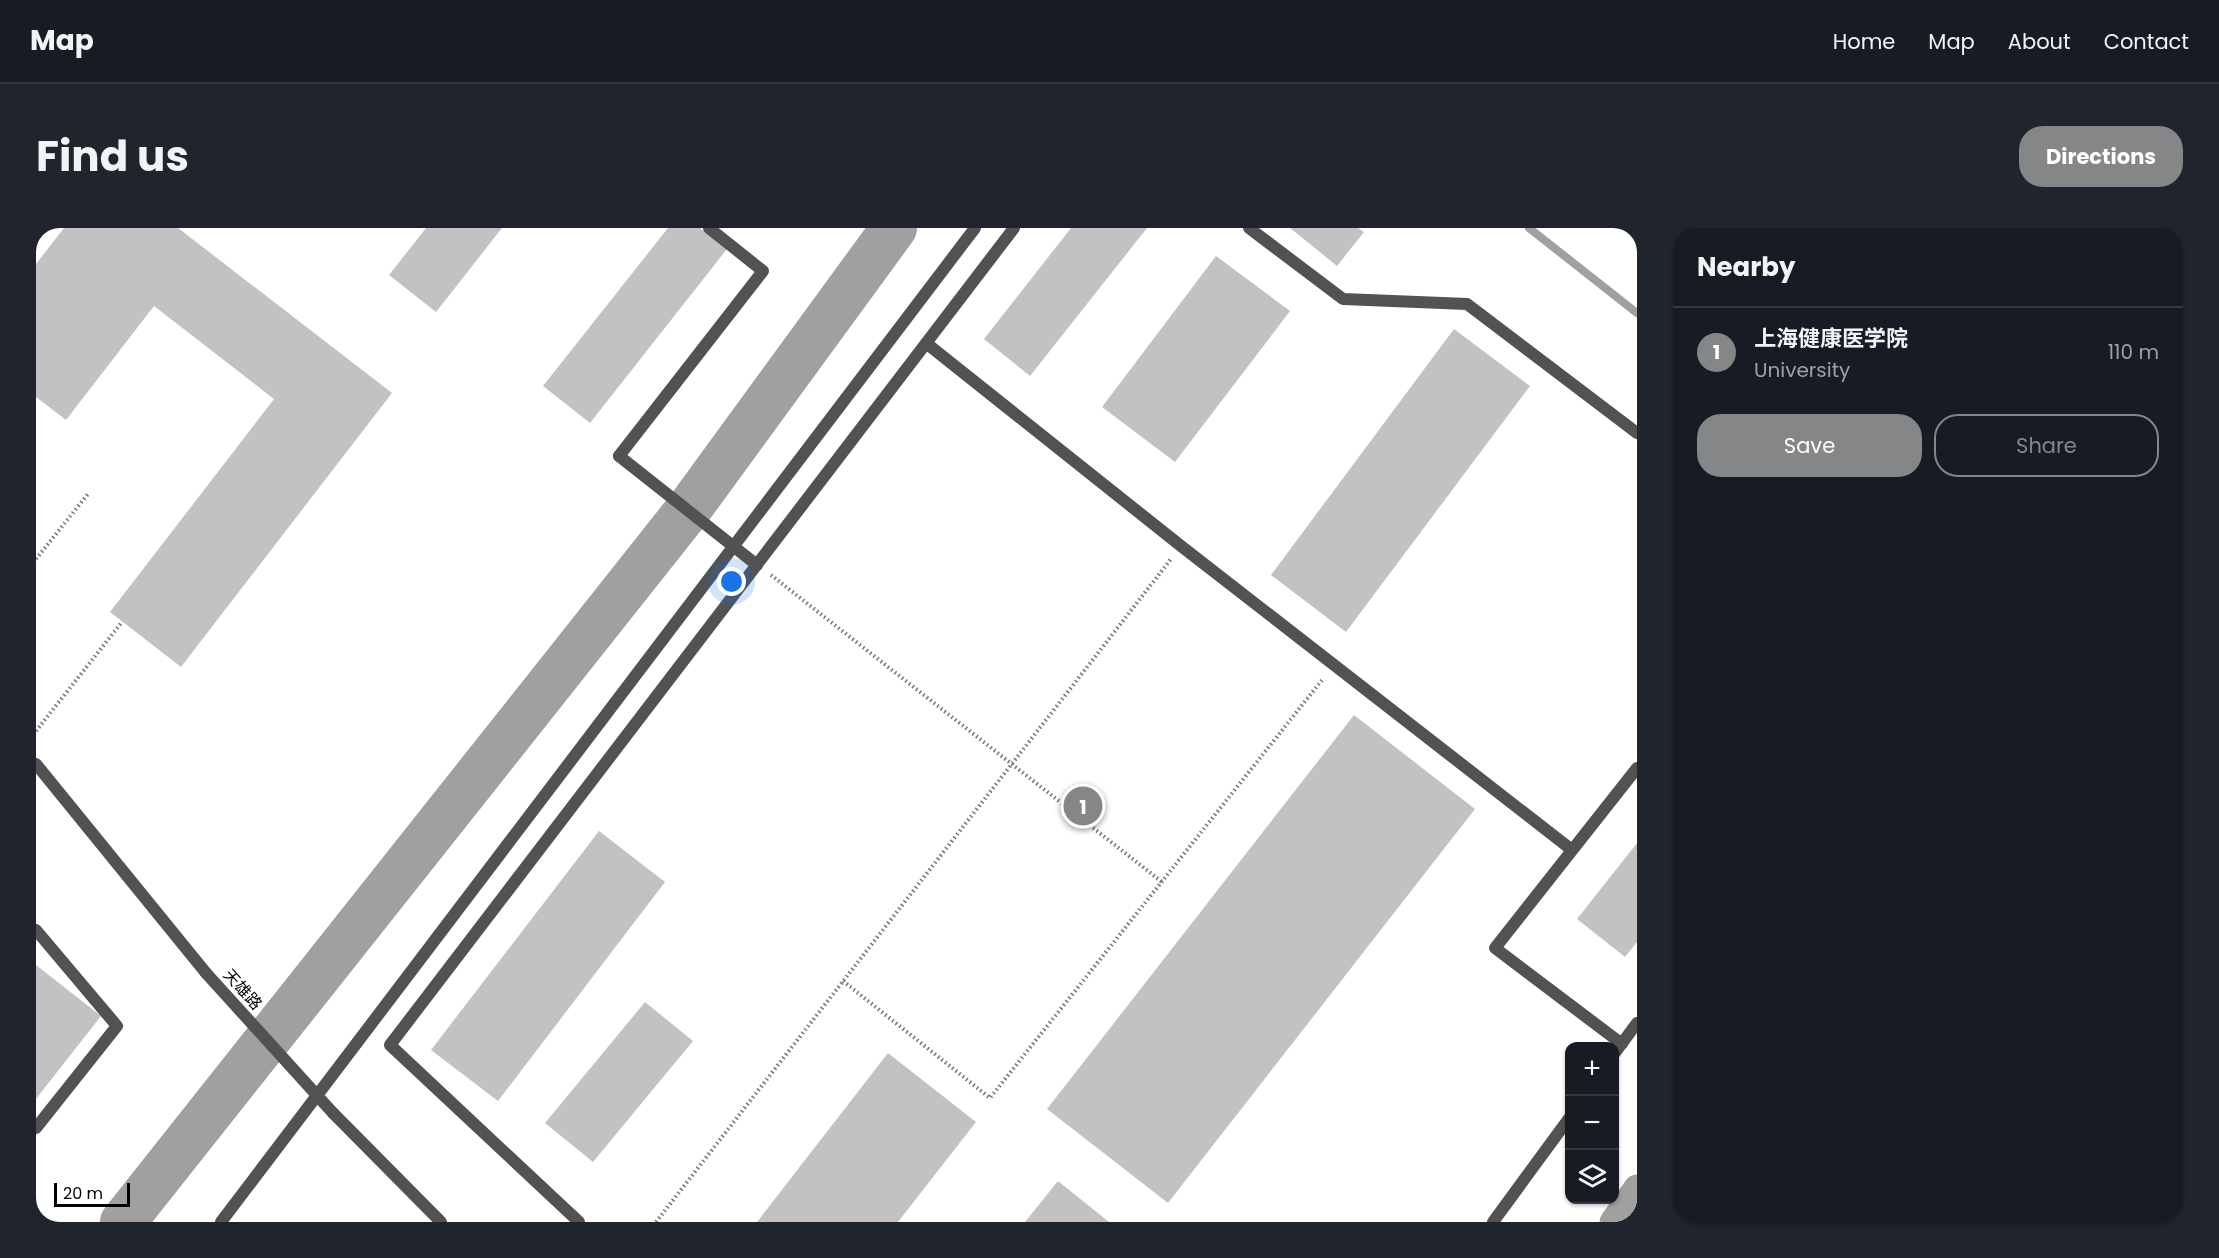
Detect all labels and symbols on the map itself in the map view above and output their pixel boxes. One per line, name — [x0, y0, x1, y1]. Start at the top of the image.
your location — [717, 567, 746, 596]
pin: 1 — [1064, 784, 1102, 828]
street label: 天雄路 — [218, 964, 267, 1015]
scale bar — [54, 1180, 130, 1208]

